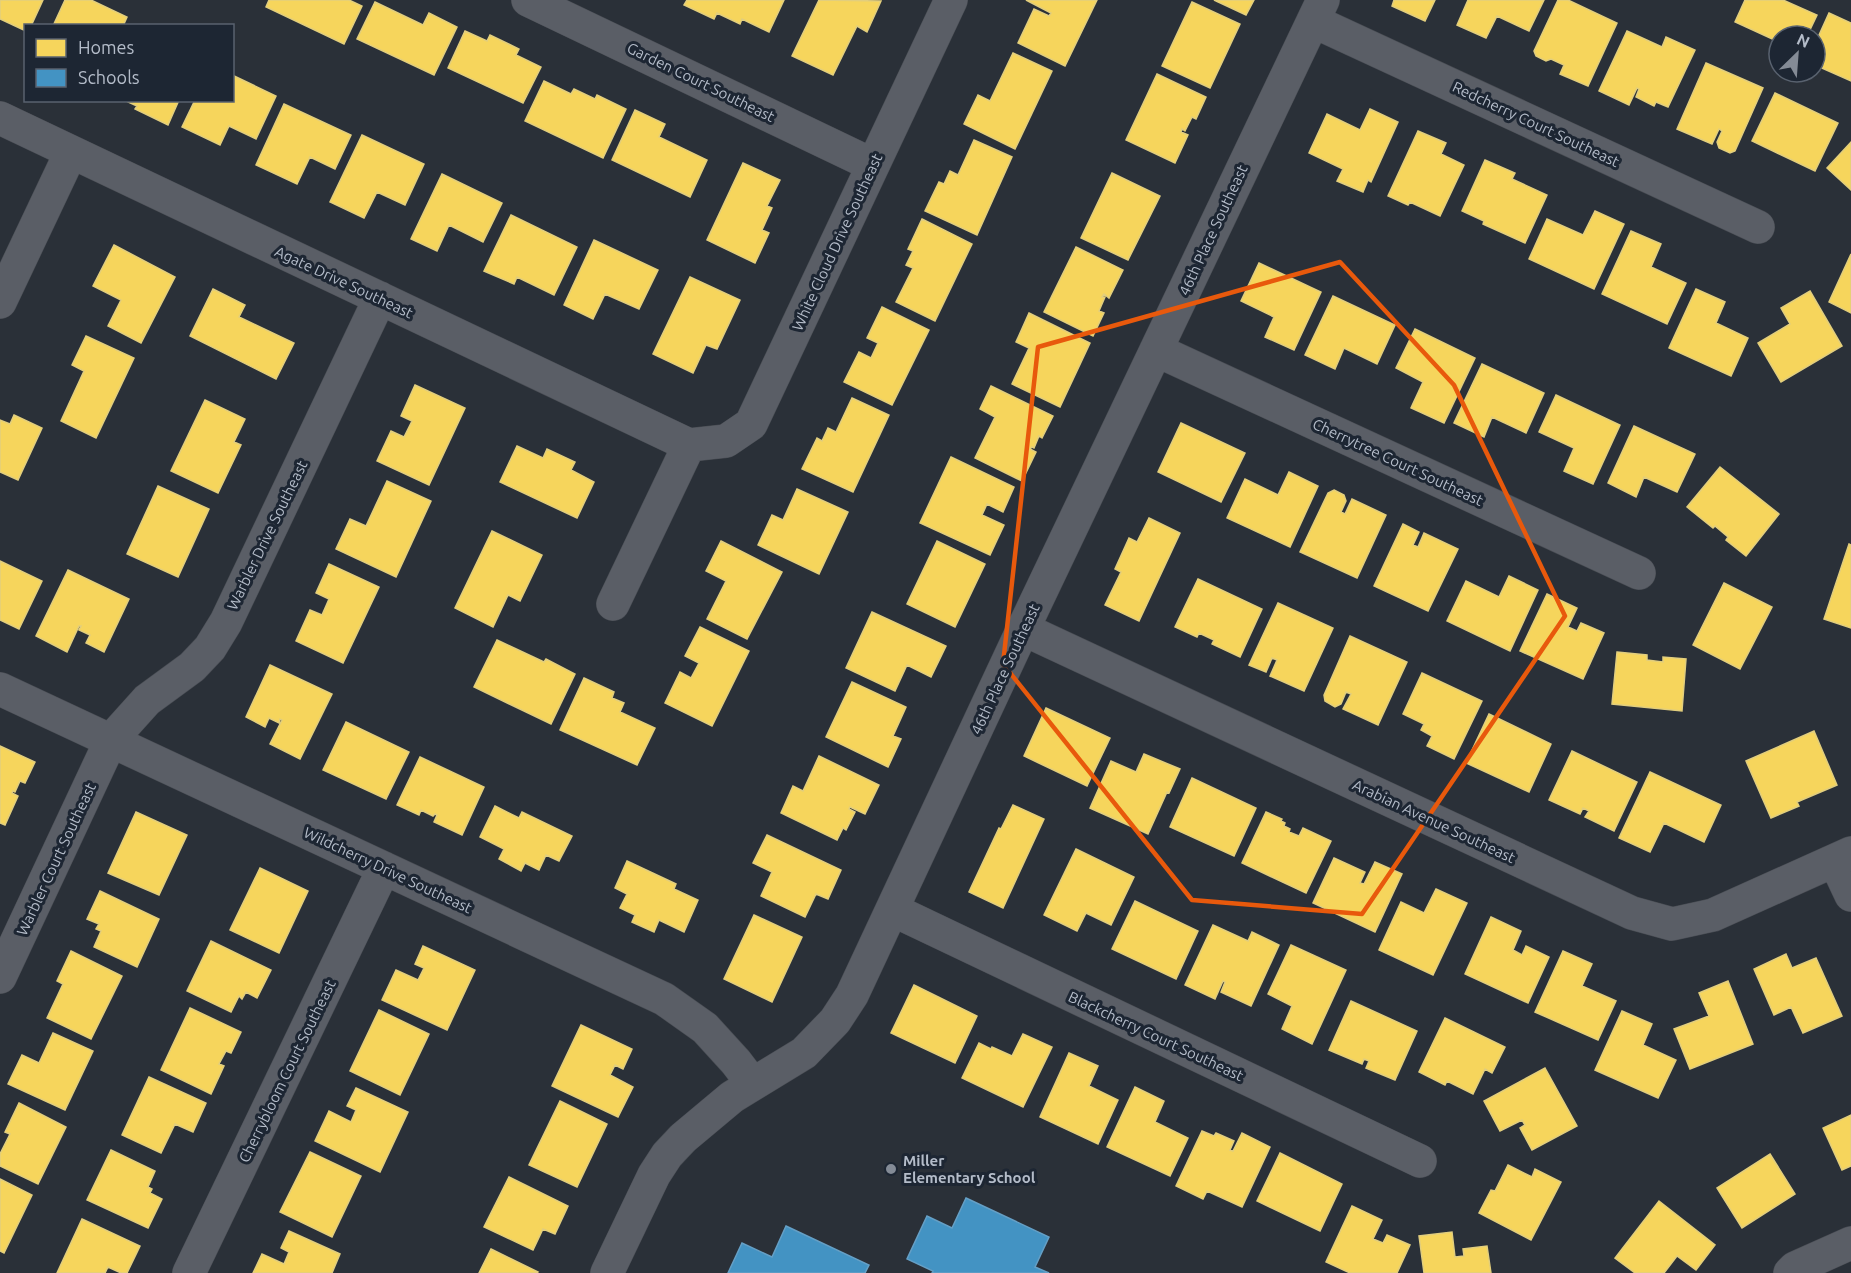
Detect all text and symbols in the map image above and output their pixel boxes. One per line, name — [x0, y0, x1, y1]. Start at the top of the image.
legend — [24, 24, 234, 102]
north arrow — [1767, 24, 1827, 84]
text: N — [1794, 30, 1813, 51]
text: Homes — [78, 37, 135, 57]
street label: Garden Court Southeast — [624, 39, 778, 125]
text: Schools — [78, 67, 140, 87]
street label: Redcherry Court Southeast — [1450, 78, 1622, 170]
street label: White Cloud Drive Southeast — [788, 151, 886, 333]
street label: 46th Place Southeast — [1175, 162, 1251, 298]
street label: Agate Drive Southeast — [272, 242, 416, 322]
street label: Cherrytree Court Southeast — [1310, 415, 1486, 509]
street label: Warbler Drive Southeast — [223, 457, 311, 612]
street label: 46th Place Southeast — [967, 601, 1043, 737]
street label: Arabian Avenue Southeast — [1350, 776, 1518, 866]
street label: Warbler Court Southeast — [13, 780, 99, 938]
street label: Wildcherry Drive Southeast — [301, 823, 475, 917]
street label: Cherrybloom Court Southeast — [235, 977, 339, 1165]
street label: Blackcherry Court Southeast — [1066, 988, 1246, 1084]
place label: Miller Elementary School — [903, 1152, 1036, 1186]
marker: Miller Elementary School — [884, 1162, 898, 1176]

